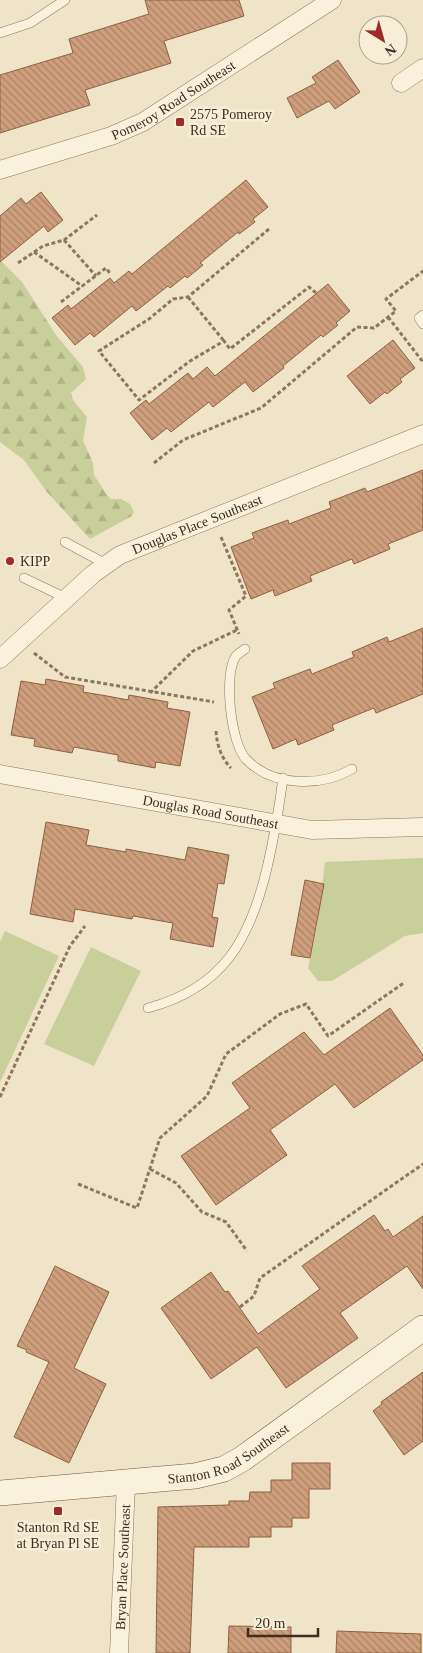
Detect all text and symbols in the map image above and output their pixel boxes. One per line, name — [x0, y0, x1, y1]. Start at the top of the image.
north arrow — [358, 15, 408, 65]
text: N — [382, 41, 399, 59]
street label: Pomeroy Road Southeast — [109, 57, 238, 142]
place label: 2575 Pomeroy Rd SE — [190, 107, 272, 138]
marker: 2575 Pomeroy Rd SE — [174, 116, 186, 128]
street label: Douglas Place Southeast — [130, 492, 264, 557]
place label: KIPP — [20, 554, 51, 569]
marker: KIPP — [4, 555, 16, 567]
street label: Douglas Road Southeast — [142, 792, 280, 831]
street label: Stanton Road Southeast — [167, 1420, 292, 1486]
street label: Bryan Place Southeast — [112, 1504, 133, 1630]
marker: Stanton Rd SE at Bryan Pl SE — [52, 1505, 64, 1517]
place label: Stanton Rd SE at Bryan Pl SE — [17, 1520, 99, 1551]
scale bar — [248, 1606, 318, 1638]
text: 20 m — [255, 1615, 286, 1631]

